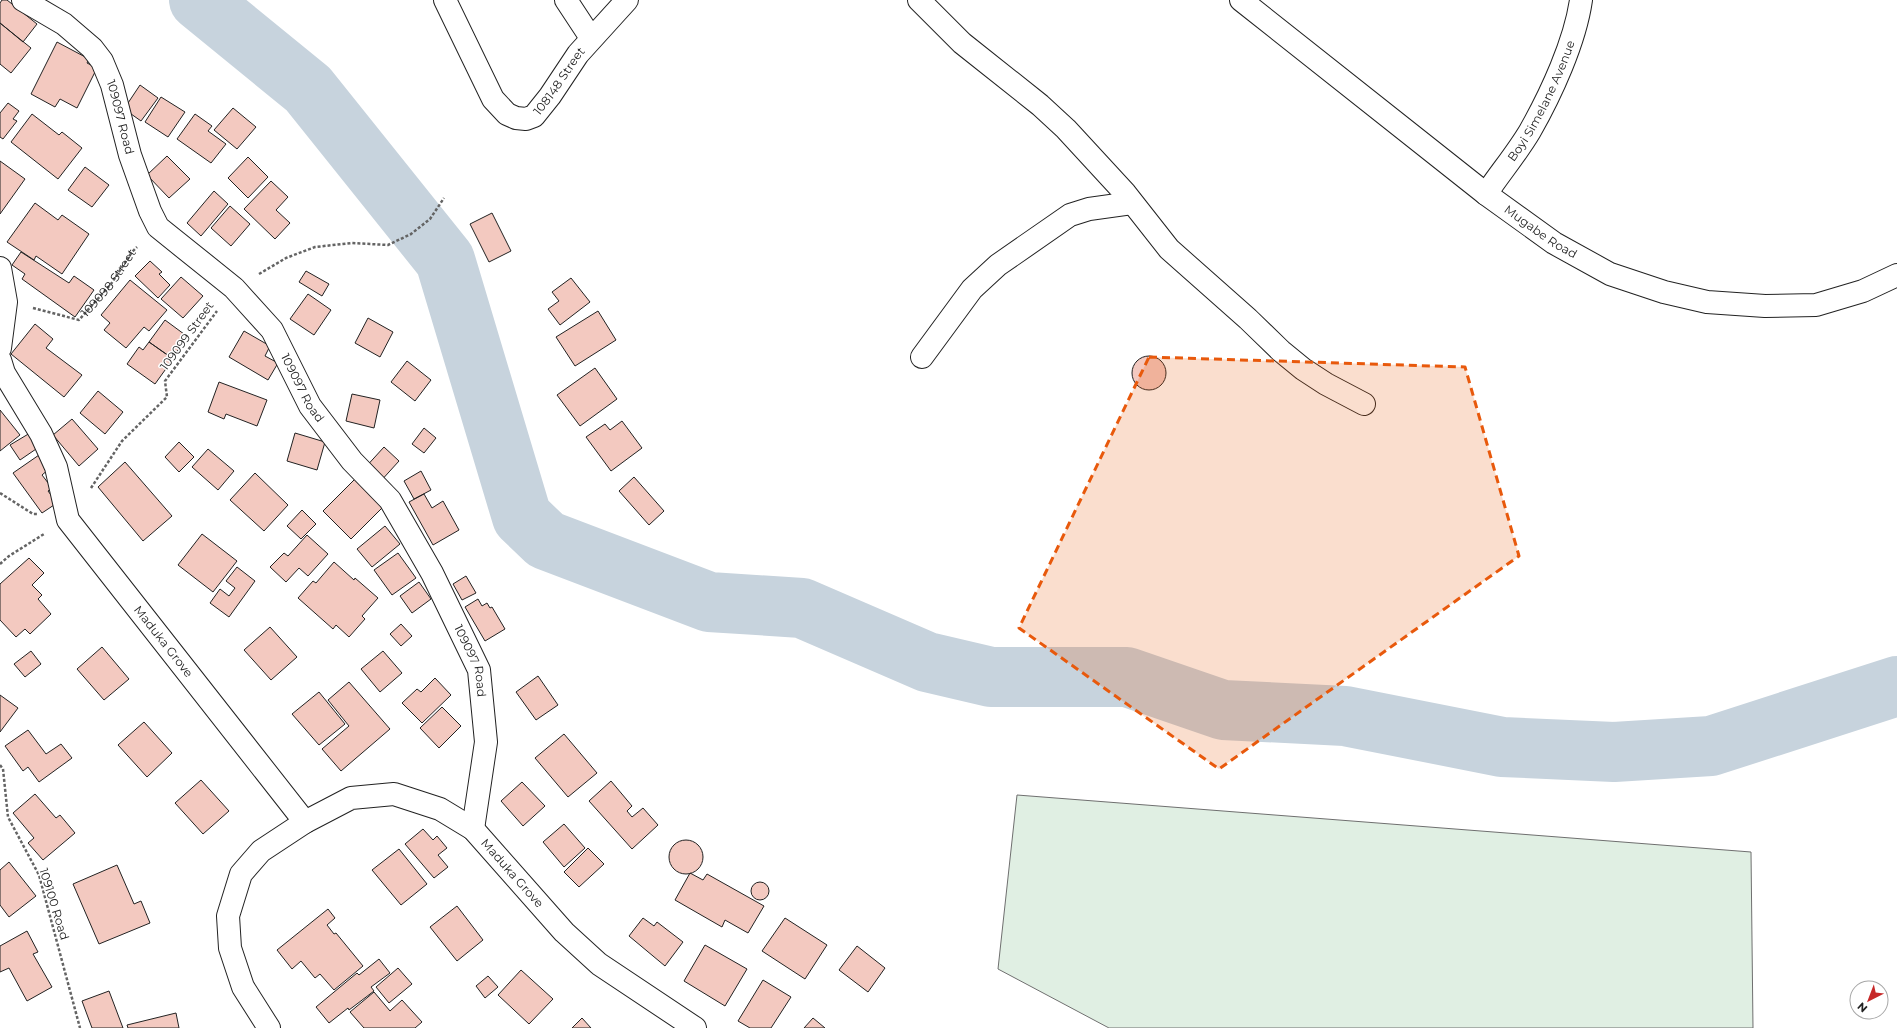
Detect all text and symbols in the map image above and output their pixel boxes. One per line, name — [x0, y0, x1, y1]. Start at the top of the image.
street label: Boyi Simelane Avenue — [1504, 38, 1578, 164]
street label: 108148 Street — [530, 44, 588, 118]
street label: 109097 Road — [104, 77, 138, 156]
street label: Mugabe Road — [1501, 202, 1580, 261]
street label: 109098 Street — [77, 246, 139, 320]
street label: 109099 Street — [157, 298, 217, 373]
street label: 109097 Road — [278, 351, 328, 425]
street label: Maduka Grove — [131, 602, 197, 680]
street label: 109097 Road — [451, 622, 490, 698]
street label: Maduka Grove — [478, 835, 547, 911]
street label: 109100 Road — [36, 866, 73, 942]
north arrow — [1849, 980, 1889, 1020]
text: N — [1854, 999, 1870, 1016]

